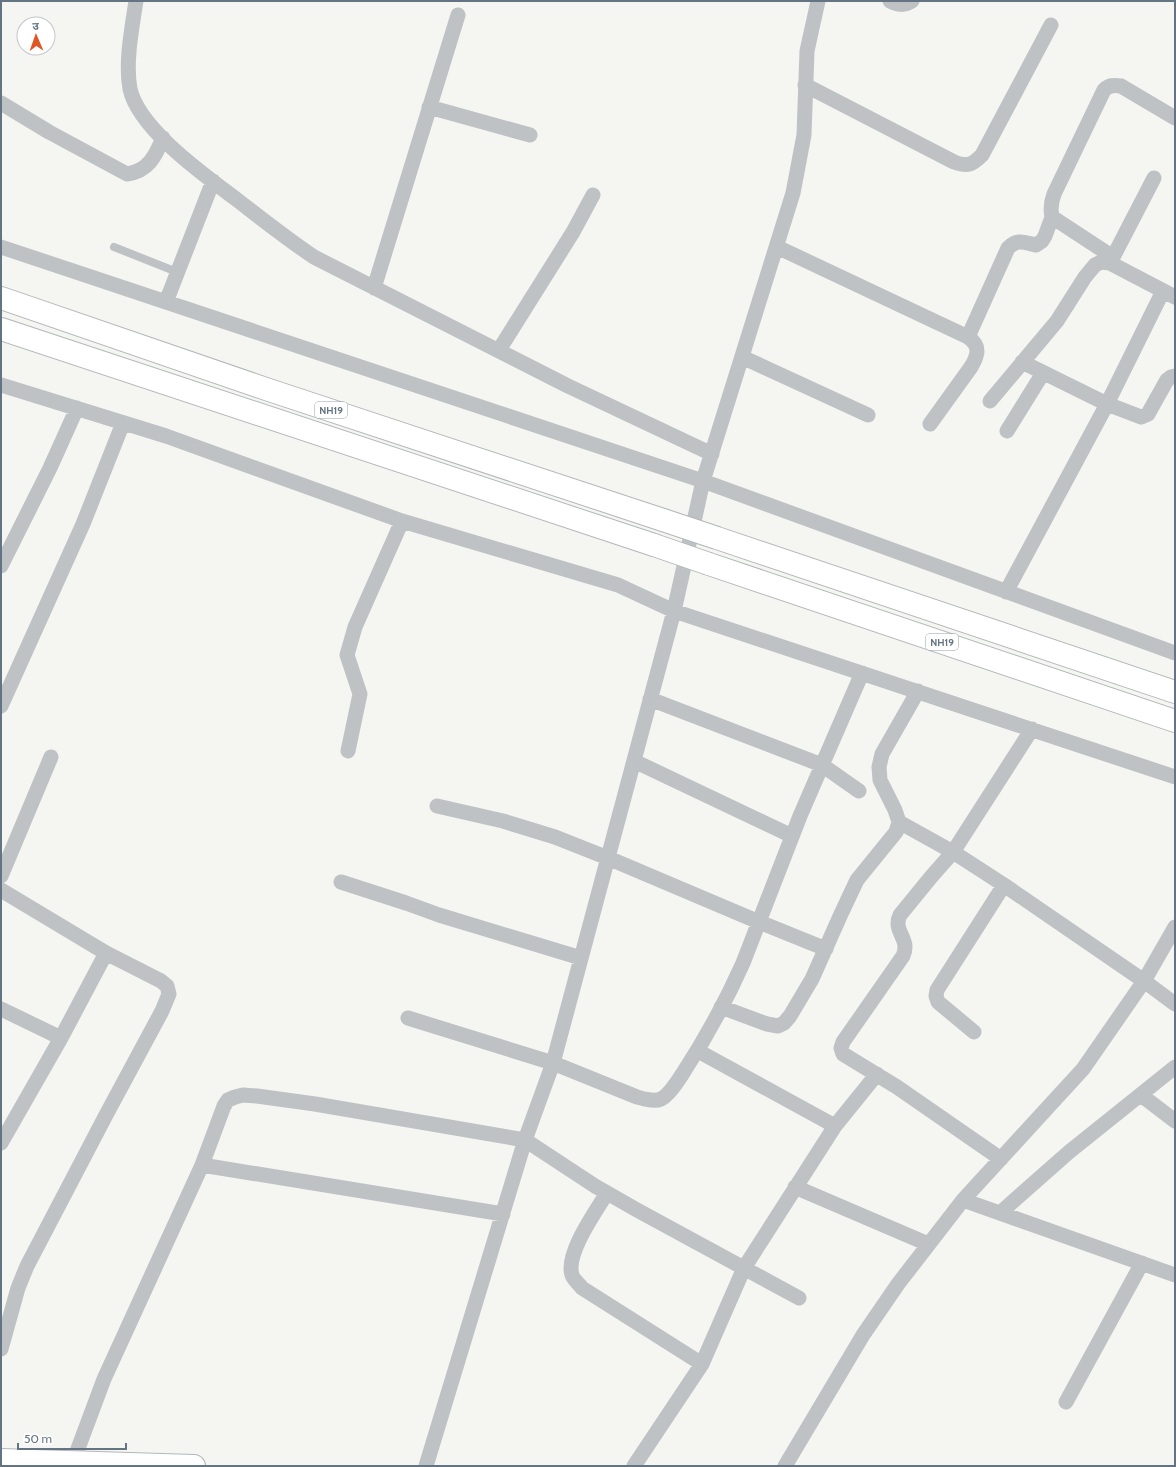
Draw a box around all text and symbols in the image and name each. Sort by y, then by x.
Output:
north arrow [16,16,56,56]
text: उ [32,19,40,33]
road number: NH19 [315,402,347,418]
road number: NH19 [926,634,958,650]
scale bar [18,1425,126,1451]
text: 50 m [24,1431,52,1446]

